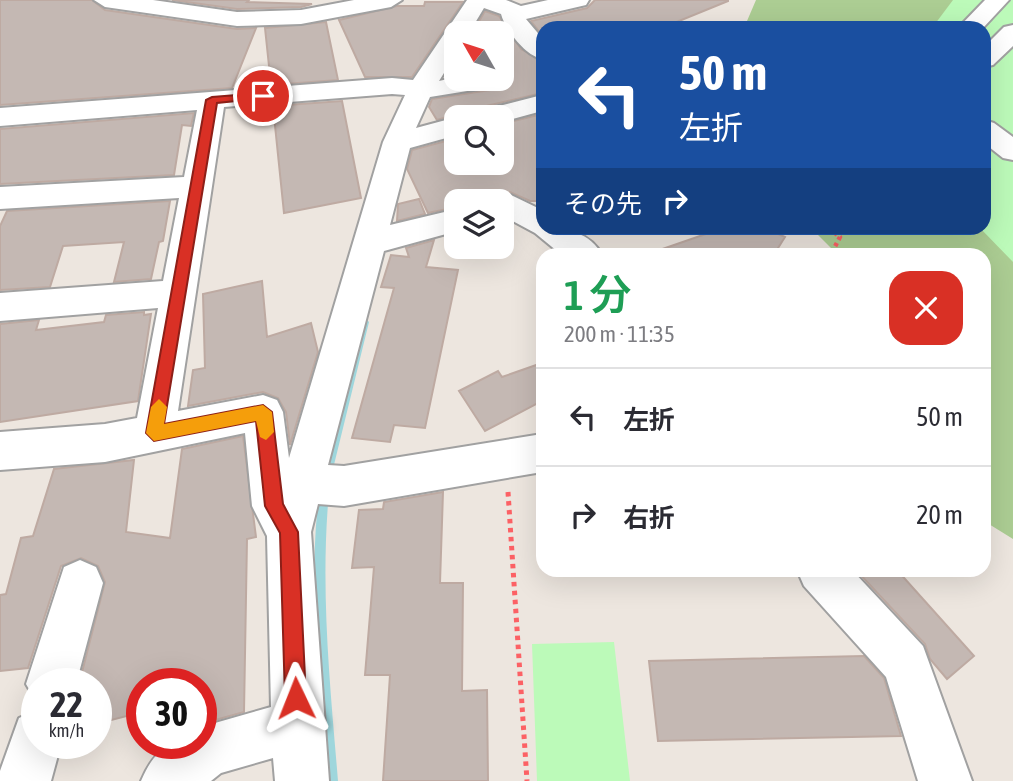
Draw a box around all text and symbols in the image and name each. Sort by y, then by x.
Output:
north arrow [444,21,514,91]
map controls [444,21,514,259]
text: 50 m [679,44,767,100]
icon: left [564,49,655,140]
pin [233,66,293,126]
icon: arrive [244,77,282,115]
button: search [444,105,514,175]
text: 左折 [679,109,743,146]
icon: right [656,182,694,220]
button: layers [444,189,514,259]
text: その先 [564,189,642,219]
text: 1 分 [564,271,632,319]
button: close [889,271,963,345]
text: 200 m · 11:35 [564,321,675,347]
icon: left [564,398,602,436]
text: 50 m [916,402,963,432]
text: 左折 [623,405,675,435]
icon: right [564,496,602,534]
text: 20 m [916,500,963,530]
text: 右折 [623,503,675,533]
position arrow [259,661,333,735]
speed limit sign: 30 [126,668,217,759]
text: 22 [50,684,83,724]
text: km/h [49,720,84,741]

